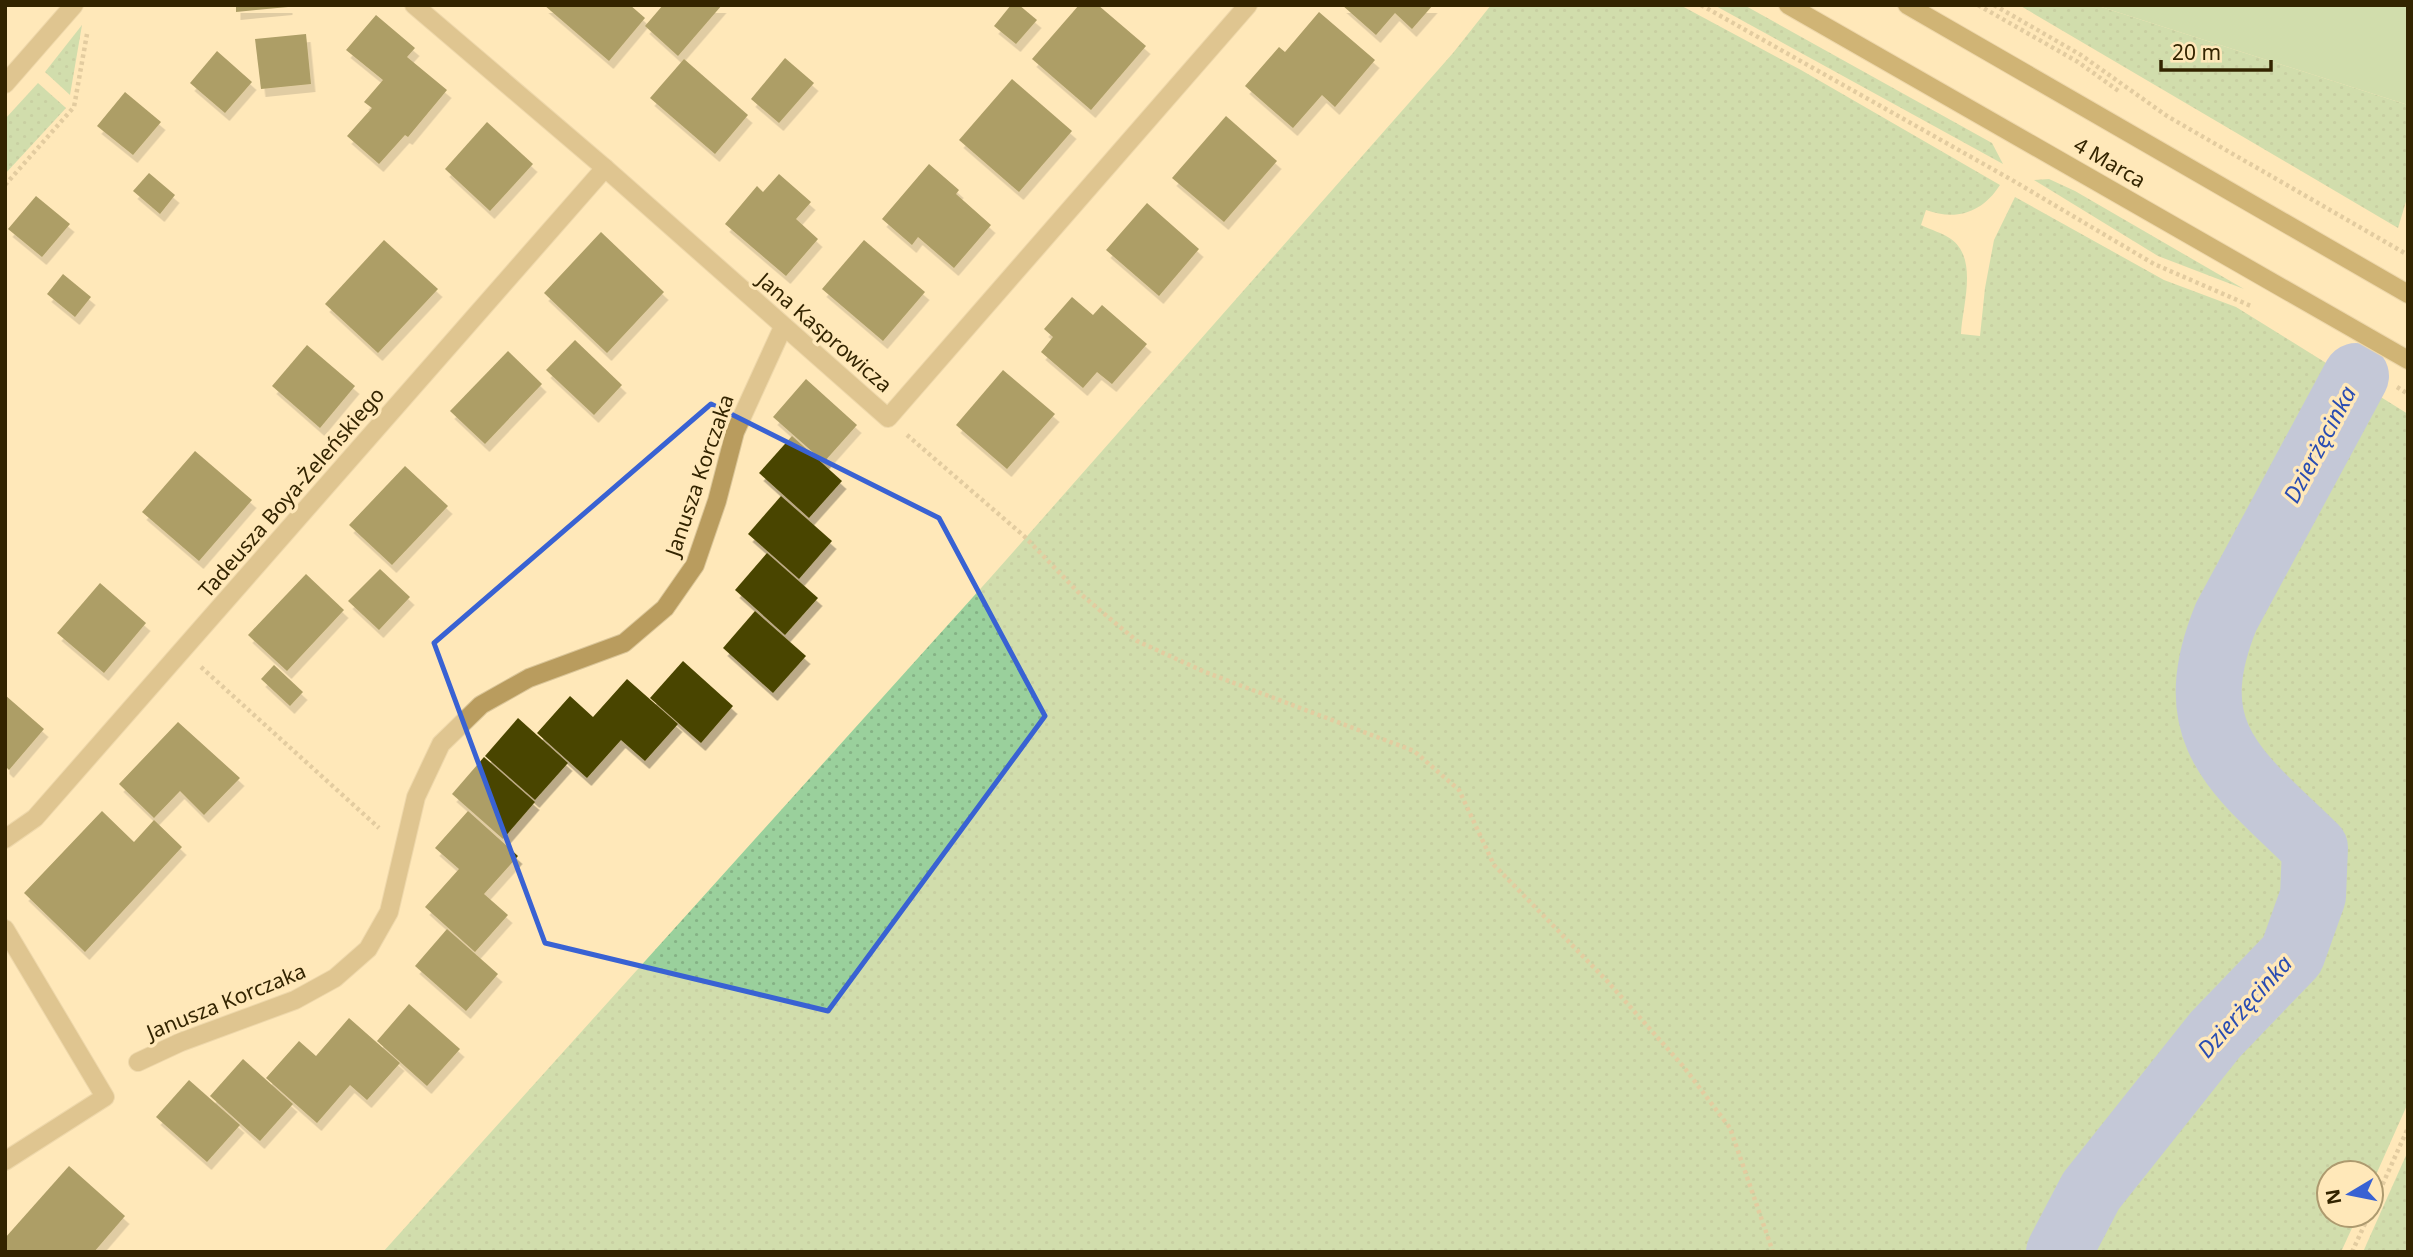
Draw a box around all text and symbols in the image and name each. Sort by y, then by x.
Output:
scale bar [2161,28,2271,72]
text: 20 m [2172,38,2221,66]
street label: 4 Marca [2069,130,2151,194]
street label: Jana Kasprowicza [750,264,898,398]
water label: Dzierżęcinka [2275,380,2363,508]
street label: Tadeusza Boya-Żeleńskiego [192,381,390,603]
street label: Janusza Korczaka [658,390,740,562]
water label: Dzierżęcinka [2189,948,2299,1064]
street label: Janusza Korczaka [140,956,310,1046]
north arrow [2315,1159,2385,1229]
text: N [2319,1187,2347,1207]

